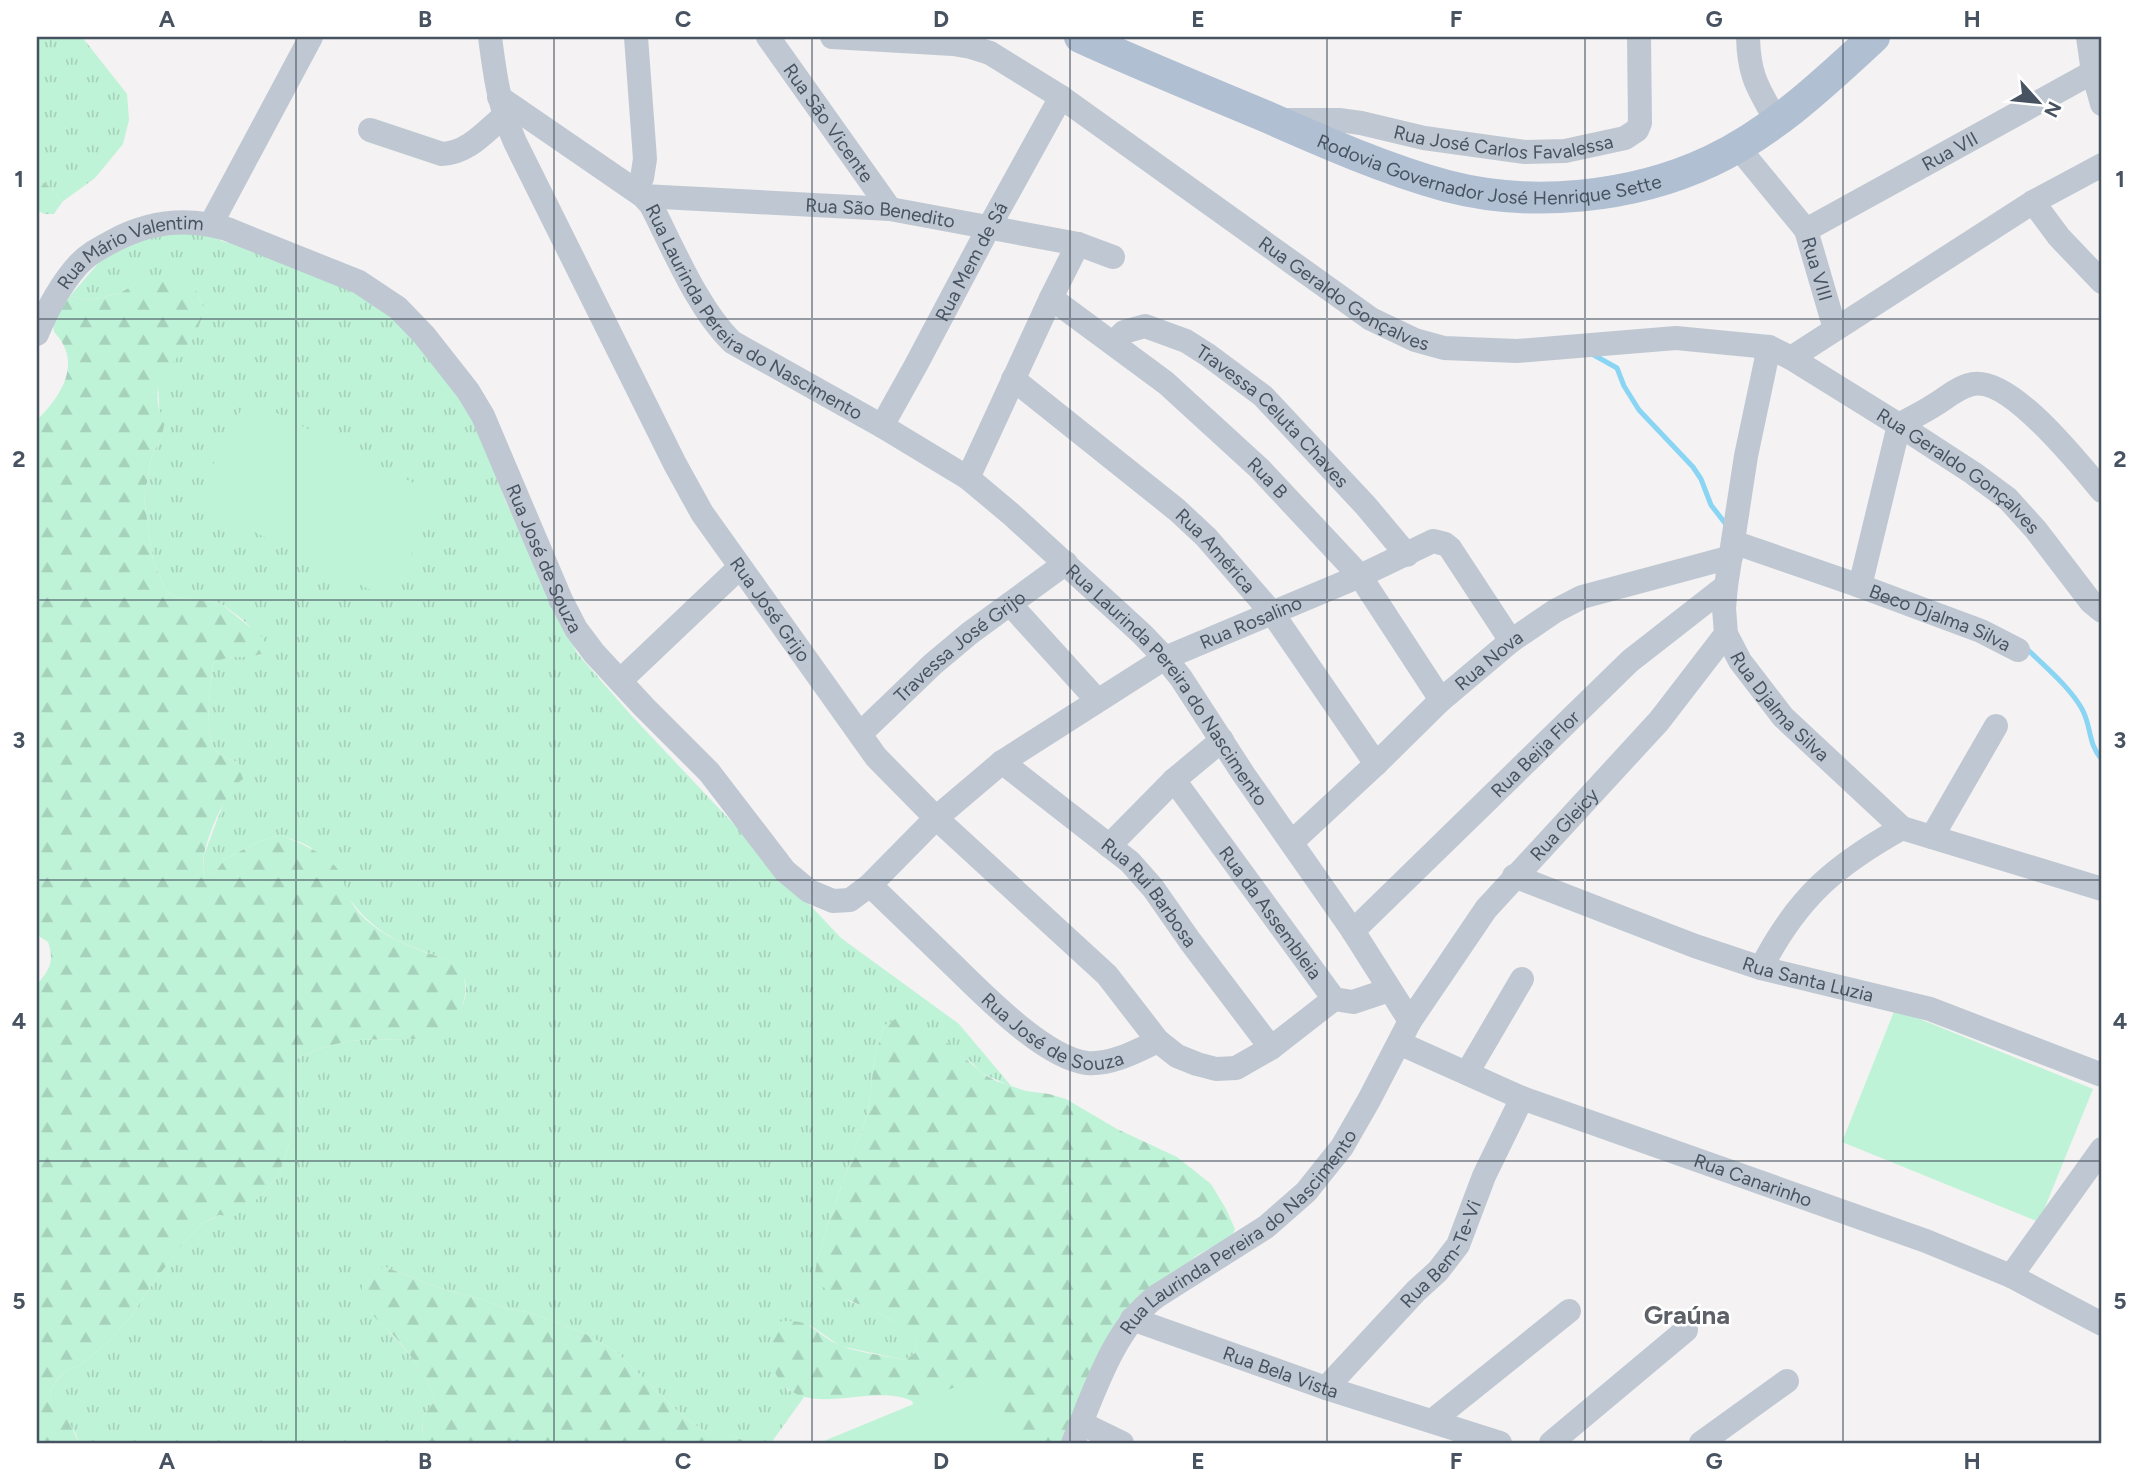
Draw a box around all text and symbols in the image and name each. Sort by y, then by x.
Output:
text: A [159,5,176,33]
text: B [418,5,432,33]
text: C [675,5,692,33]
text: D [933,5,949,33]
text: E [1191,5,1205,33]
text: F [1450,5,1463,33]
text: G [1705,5,1723,33]
text: H [1963,5,1981,33]
street label: Rua São Vicente [778,59,878,187]
north arrow [2002,66,2072,136]
text: N [2039,98,2066,121]
street label: Rua José Carlos Favalessa [1391,120,1615,164]
street label: Rua VII [1918,127,1982,176]
street label: Rodovia Governador José Henrique Sette [1314,129,1664,210]
text: 1 [14,165,24,193]
text: 1 [2115,165,2125,193]
street label: Rua São Benedito [805,194,957,233]
street label: Rua Mem de Sá [930,198,1013,325]
street label: Rua Laurinda Pereira do Nascimento [640,200,867,425]
street label: Rua Mário Valentim [52,211,205,294]
street label: Rua Geraldo Gonçalves [1254,231,1432,355]
street label: Rua VIII [1797,234,1837,304]
street label: Travessa Celuta Chaves [1192,339,1354,492]
street label: Rua Geraldo Gonçalves [1872,403,2045,539]
text: 2 [12,445,26,473]
text: 2 [2113,445,2127,473]
street label: Rua B [1243,452,1293,503]
street label: Rua José de Souza [501,481,587,637]
street label: Rua América [1171,504,1260,598]
street label: Rua José Grijo [725,553,815,666]
street label: Rua Laurinda Pereira do Nascimento [1061,559,1273,810]
street label: Beco Djalma Silva [1866,579,2015,656]
street label: Travessa José Grijo [889,585,1030,707]
street label: Rua Rosalino [1196,591,1305,654]
street label: Rua Nova [1450,625,1527,695]
street label: Rua Djalma Silva [1725,648,1834,766]
street label: Rua Beija Flor [1486,705,1585,802]
text: 3 [13,726,25,754]
text: 3 [2114,726,2126,754]
street label: Rua Gleicy [1525,784,1603,866]
street label: Rua Rui Barbosa [1097,833,1202,952]
street label: Rua da Assembleia [1214,842,1327,984]
street label: Rua Santa Luzia [1739,952,1876,1007]
street label: Rua José de Souza [977,988,1127,1075]
text: 4 [12,1007,26,1035]
text: 4 [2113,1007,2127,1035]
street label: Rua Laurinda Pereira do Nascimento [1115,1125,1362,1339]
street label: Rua Canarinho [1691,1149,1815,1212]
street label: Rua Bem-Te-Vi [1395,1197,1486,1313]
text: 5 [12,1287,26,1315]
text: 5 [2113,1287,2127,1315]
district label: Graúna [1644,1299,1730,1331]
street label: Rua Bela Vista [1220,1341,1341,1403]
text: A [159,1447,176,1475]
text: B [418,1447,432,1475]
text: C [675,1447,692,1475]
text: D [933,1447,949,1475]
text: E [1191,1447,1205,1475]
text: F [1450,1447,1463,1475]
text: G [1705,1447,1723,1475]
text: H [1963,1447,1981,1475]

